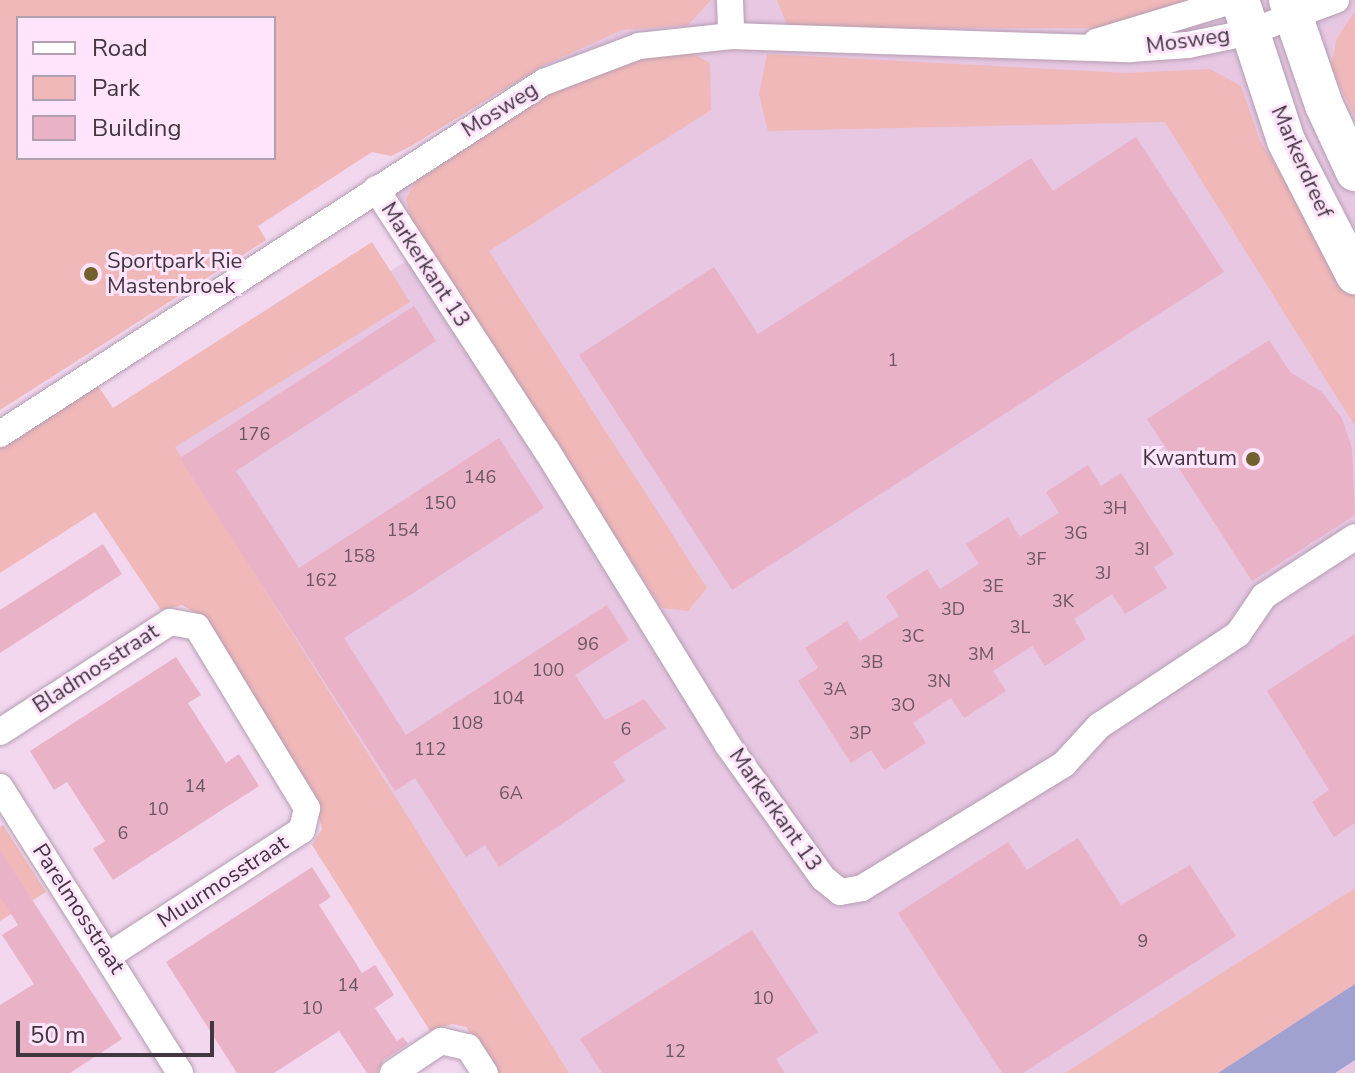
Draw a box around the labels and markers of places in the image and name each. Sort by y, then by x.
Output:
place label: Sportpark Rie Mastenbroek [107,248,242,300]
marker: Sportpark Rie Mastenbroek [82,265,100,283]
place label: Kwantum [1143,446,1237,472]
marker: Kwantum [1244,450,1262,468]

